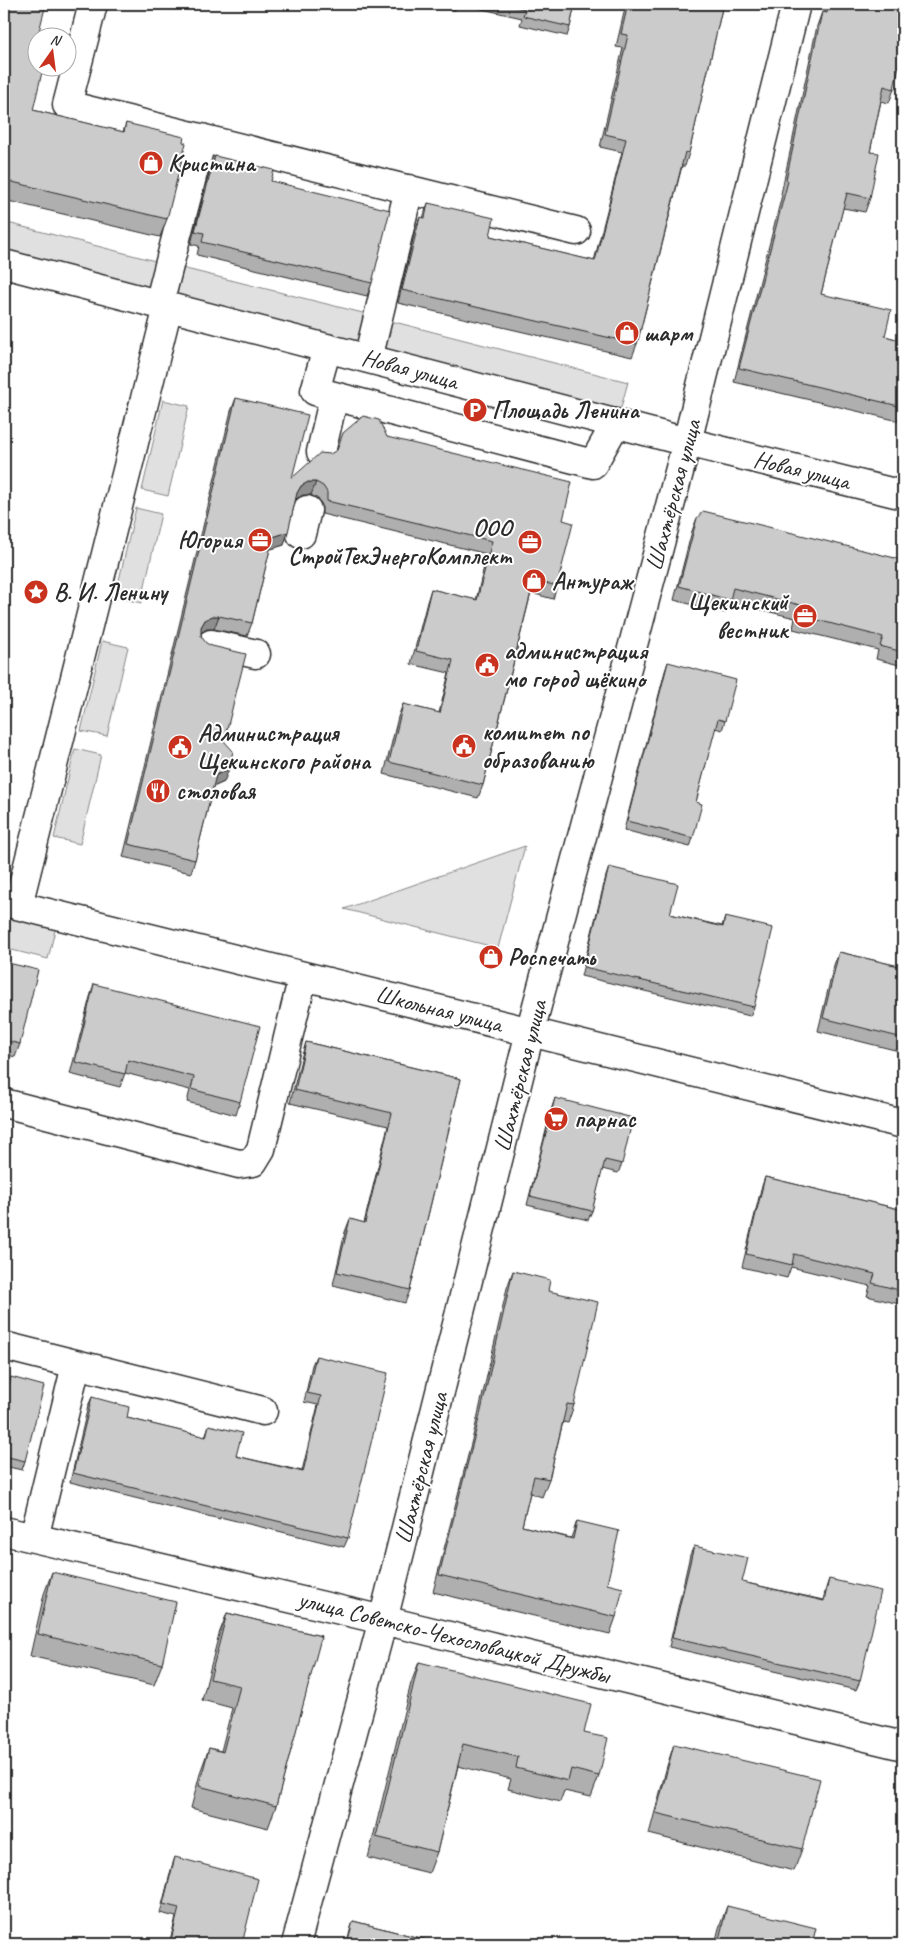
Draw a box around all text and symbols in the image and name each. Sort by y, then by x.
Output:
north arrow [28,28,78,78]
text: N [49,31,64,50]
place label: Кристина [168,148,257,178]
shop icon: Кристина [138,150,164,176]
place label: шарм [644,318,694,348]
shop icon: шарм [614,320,640,346]
street label: Новая улица [359,342,463,397]
place label: Площадь Ленина [492,395,640,425]
parking icon: Площадь Ленина [462,397,488,423]
street label: Шахтёрская улица [638,415,708,574]
street label: Новая улица [751,444,855,497]
place label: ООО СтройТехЭнергоКомплект [288,513,515,571]
place label: Югория [178,525,244,555]
office icon: Югория [247,527,273,553]
office icon: ООО СтройТехЭнергоКомплект [517,529,543,555]
place label: Антураж [552,566,635,596]
shop icon: Антураж [521,568,547,594]
place label: В. И. Ленину [54,577,170,607]
place icon: В. И. Ленину [23,579,49,605]
place label: Щекинский вестник [689,587,790,645]
office icon: Щекинский вестник [792,603,818,629]
place label: администрация мо город щёкино [504,636,649,694]
public building icon: администрация мо город щёкино [474,652,500,678]
place label: комитет по образованию [482,717,595,775]
place label: Администрация Щекинского района [198,718,372,776]
public building icon: комитет по образованию [451,733,477,759]
public building icon: Администрация Щекинского района [167,734,193,760]
place label: столовая [176,776,256,806]
restaurant icon: столовая [145,778,171,804]
place label: Роспечать [508,942,597,972]
shop icon: Роспечать [478,944,504,970]
street label: Школьная улица [373,979,508,1040]
street label: Шахтёрская улица [487,996,554,1155]
place label: парнас [574,1104,637,1134]
supermarket icon: парнас [543,1106,569,1132]
street label: Шахтёрская улица [388,1388,455,1547]
street label: улица Советско-Чехословацкой Дружбы [293,1583,615,1691]

